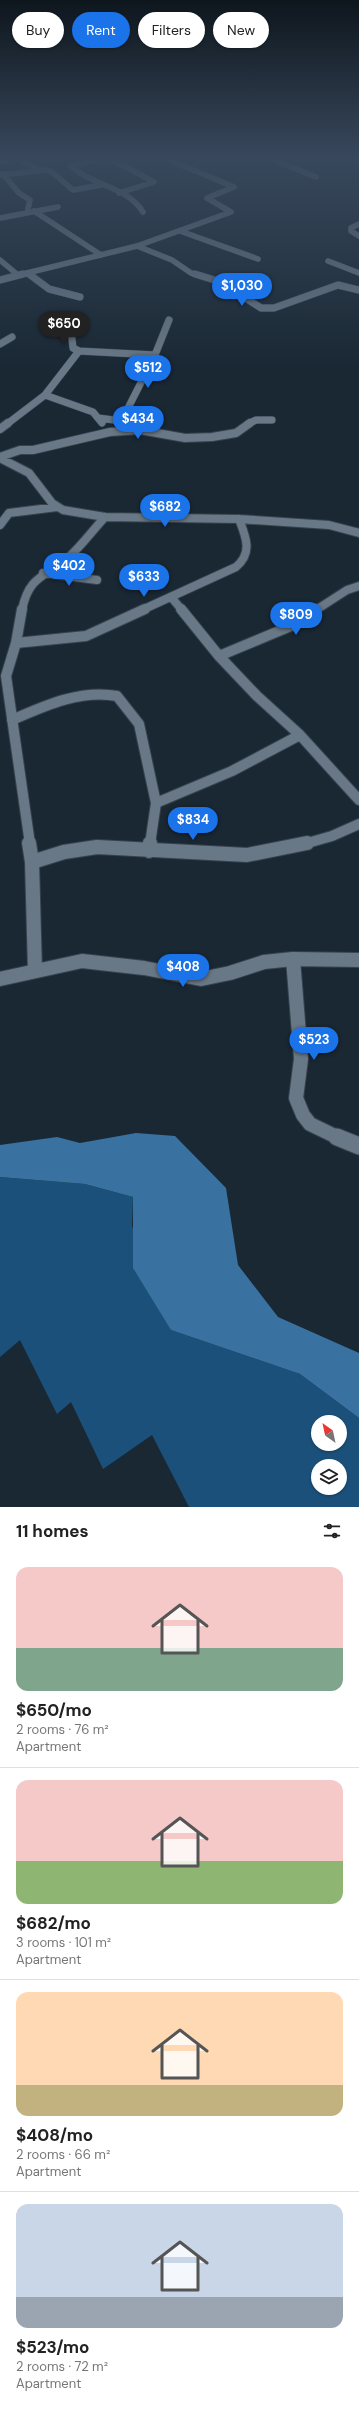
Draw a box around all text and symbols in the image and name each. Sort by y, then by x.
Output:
chip: Buy [12,12,64,48]
chip: Rent [72,12,130,48]
chip: Filters [138,12,205,48]
chip: New [213,12,269,48]
pin: $1,030 [209,273,275,307]
text: $1,030 [221,277,263,294]
pin: $650 [40,311,88,345]
text: $650 [47,315,81,332]
pin: $512 [124,355,172,389]
text: $512 [134,359,162,376]
pin: $434 [114,406,162,440]
text: $434 [122,410,154,427]
pin: $682 [141,494,189,528]
text: $682 [149,498,181,515]
pin: $402 [45,553,93,587]
text: $402 [53,557,85,574]
pin: $633 [120,564,168,598]
text: $633 [128,568,160,585]
pin: $809 [272,602,320,636]
text: $809 [279,606,313,623]
pin: $834 [169,807,217,841]
text: $834 [177,811,209,828]
pin: $408 [159,954,207,988]
text: $408 [166,958,200,975]
pin: $523 [290,1027,338,1061]
text: $523 [298,1031,330,1048]
north arrow [311,1415,347,1451]
map controls [311,1415,347,1495]
button: layers [311,1459,347,1495]
text: 11 homes [16,1520,89,1542]
icon: filters [321,1520,343,1542]
icon: home [144,1593,216,1665]
text: $650/mo [16,1699,92,1721]
text: 2 rooms · 76 m² [16,1721,109,1738]
text: Apartment [16,1738,81,1755]
icon: home [144,1806,216,1878]
text: $682/mo [16,1912,91,1934]
text: 3 rooms · 101 m² [16,1934,111,1951]
text: Apartment [16,1951,81,1968]
icon: home [144,2018,216,2090]
text: $408/mo [16,2124,93,2146]
text: 2 rooms · 66 m² [16,2146,110,2163]
text: Apartment [16,2163,81,2180]
icon: home [144,2230,216,2302]
text: $523/mo [16,2336,89,2358]
text: 2 rooms · 72 m² [16,2358,108,2375]
text: Apartment [16,2375,81,2392]

